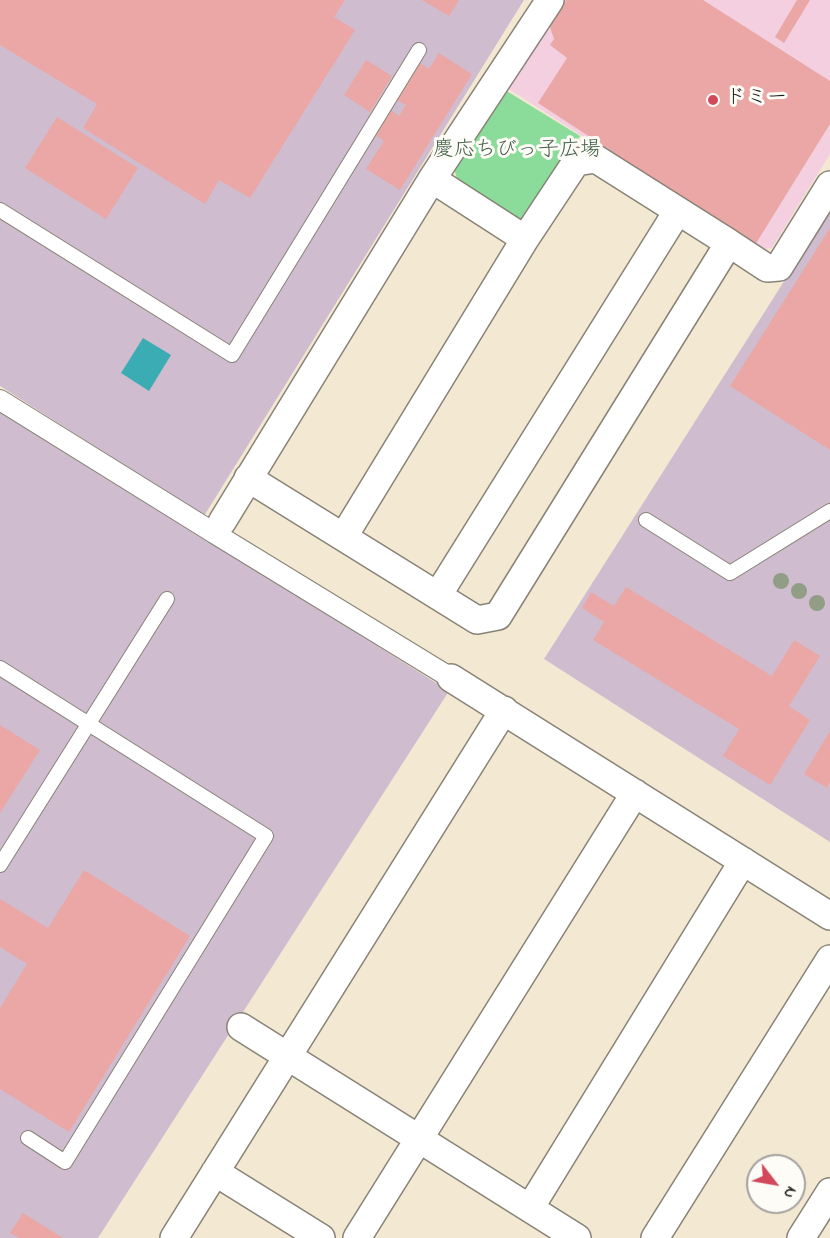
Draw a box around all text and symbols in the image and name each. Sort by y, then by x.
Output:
place label: ドミー [725,87,788,113]
marker: ドミー [706,93,720,107]
park label: 慶応ちびっ子広場 [433,139,601,165]
north arrow [746,1154,806,1214]
text: N [777,1181,803,1203]

